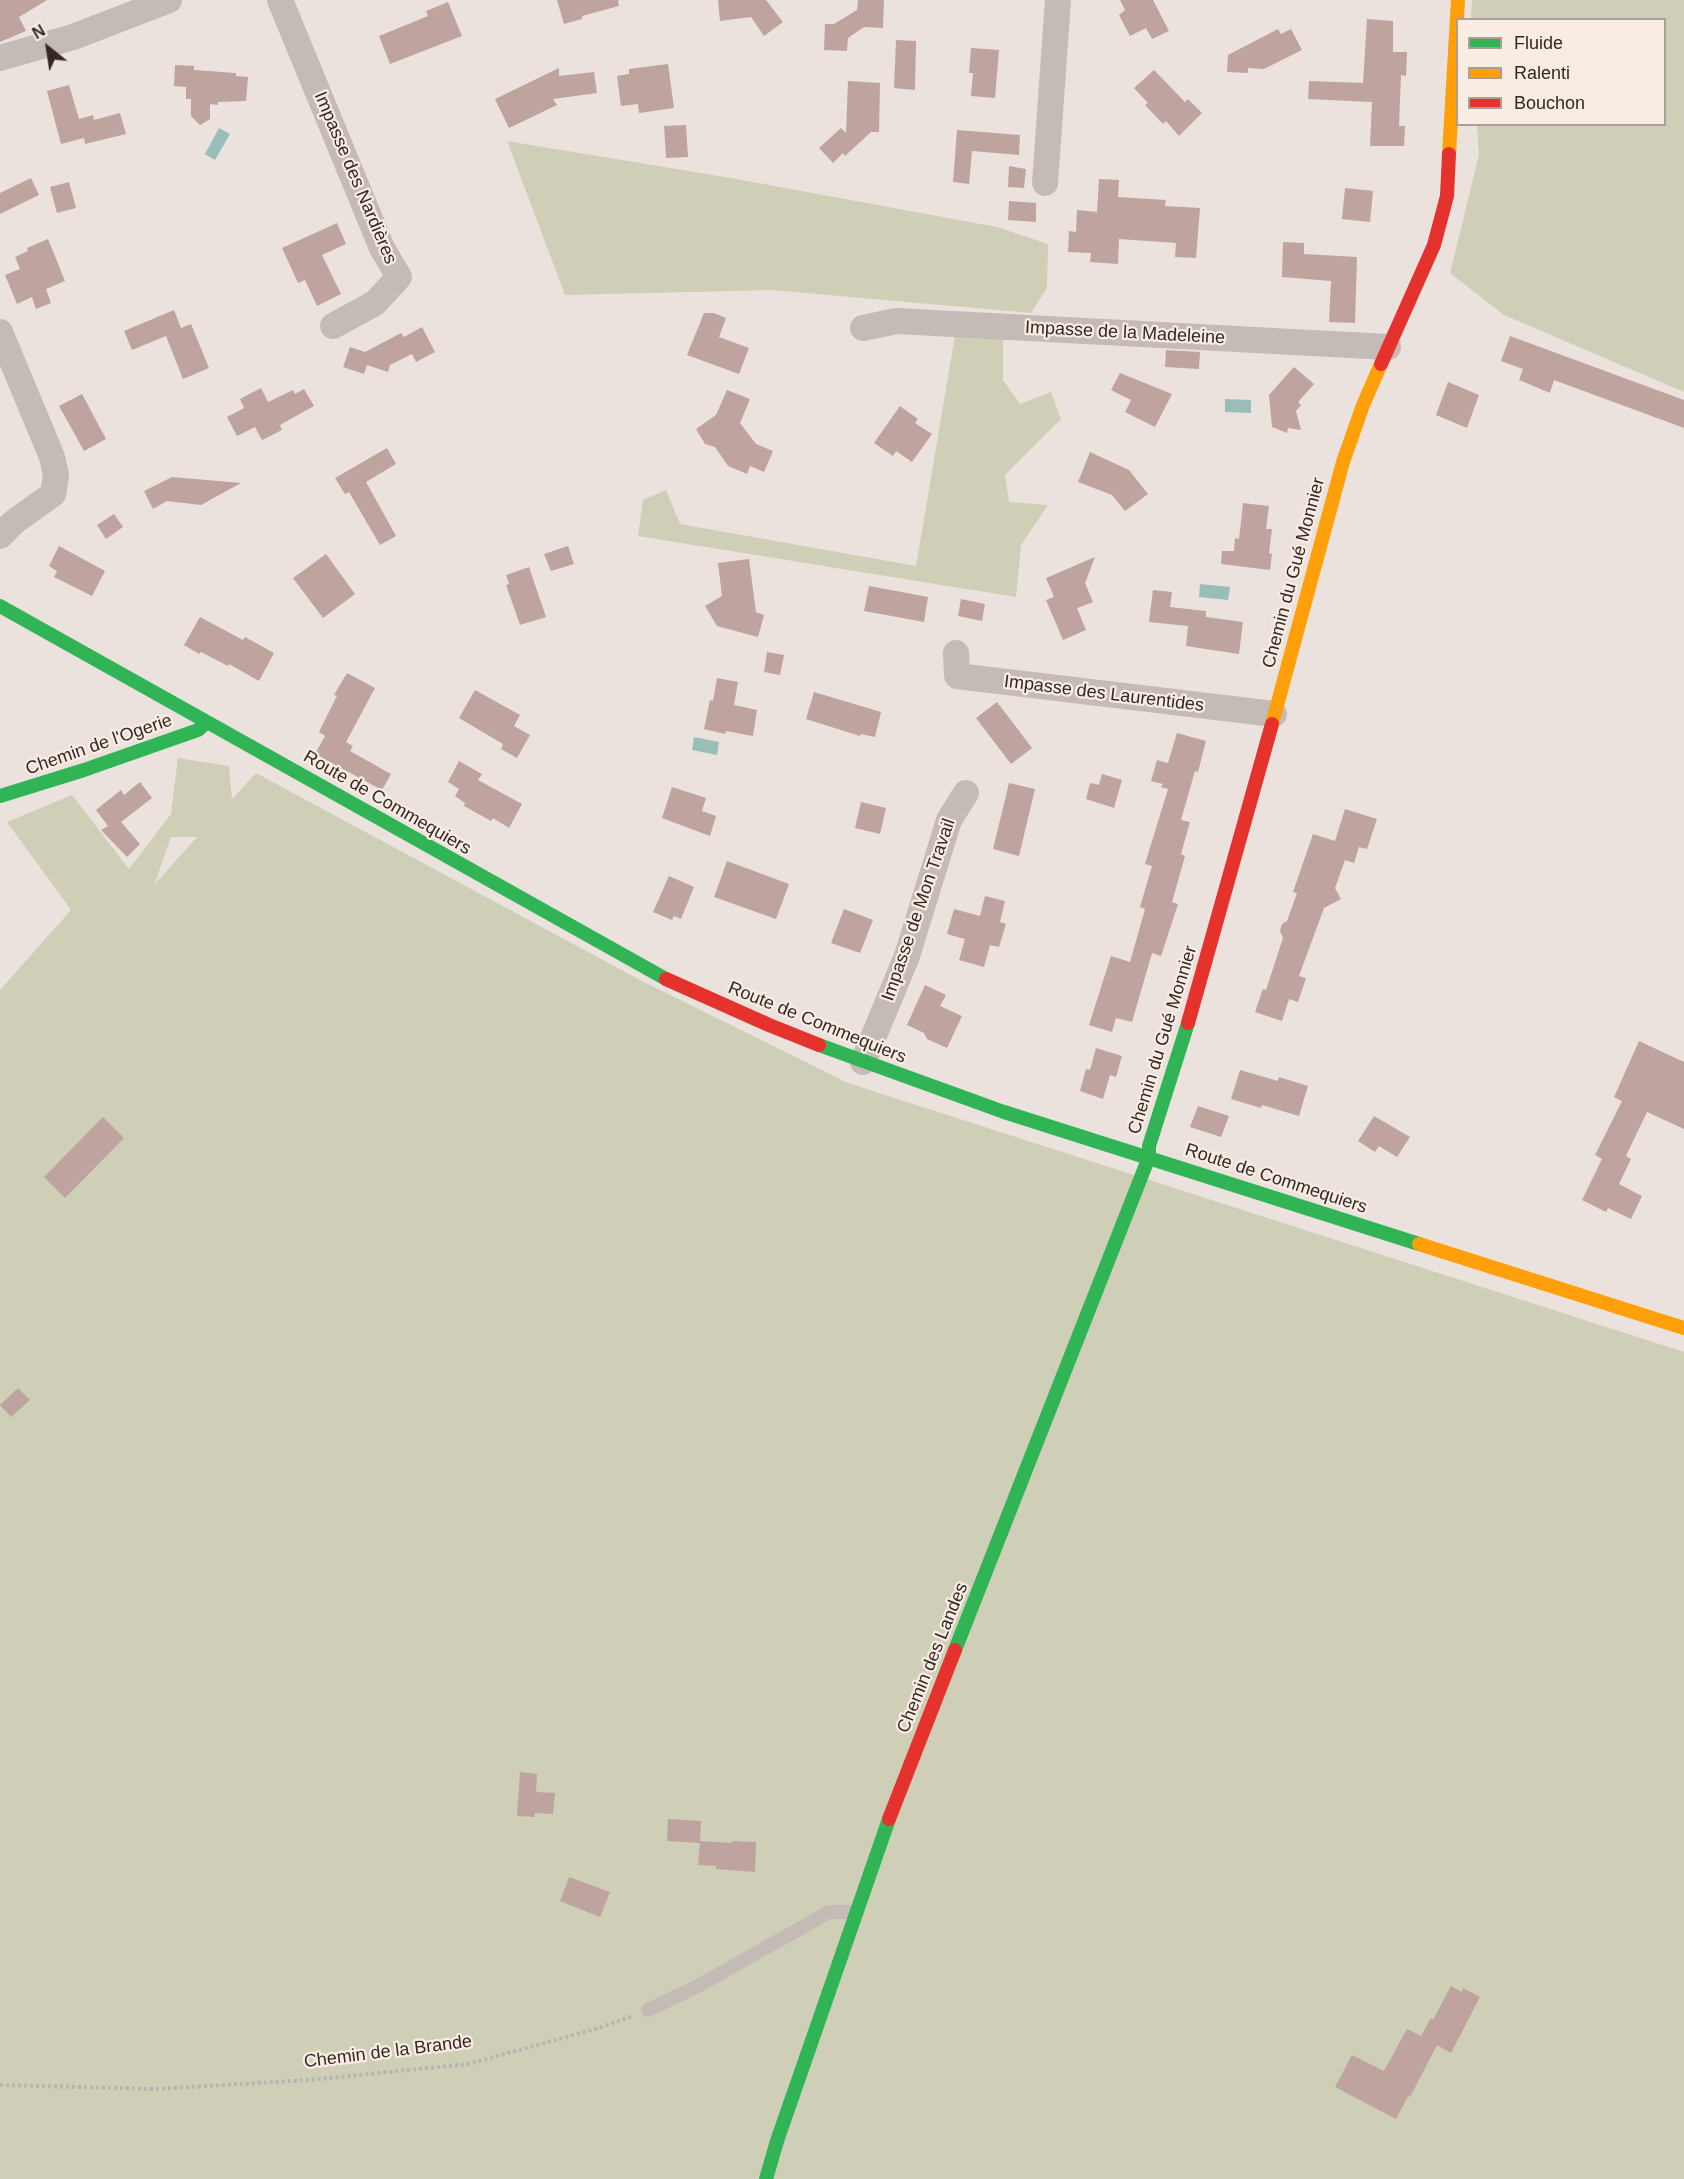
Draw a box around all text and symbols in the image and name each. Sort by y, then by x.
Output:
north arrow [18,18,78,78]
legend [1456,18,1666,126]
text: N [29,22,48,42]
text: Fluide [1514,33,1563,53]
text: Ralenti [1514,63,1570,83]
street label: Impasse des Nardières [309,89,401,267]
text: Bouchon [1514,93,1585,113]
street label: Impasse de la Madeleine [1025,317,1225,349]
street label: Chemin du Gué Monnier [1258,475,1330,671]
street label: Impasse des Laurentides [1003,671,1205,717]
street label: Chemin de l'Ogerie [23,710,175,780]
street label: Route de Commequiers [299,746,475,860]
street label: Impasse de Mon Travail [878,816,960,1004]
street label: Chemin du Gué Monnier [1124,943,1202,1137]
street label: Route de Commequiers [725,977,909,1069]
street label: Route de Commequiers [1182,1139,1370,1219]
street label: Chemin des Landes [893,1580,973,1736]
street label: Chemin de la Brande [303,2031,473,2073]

